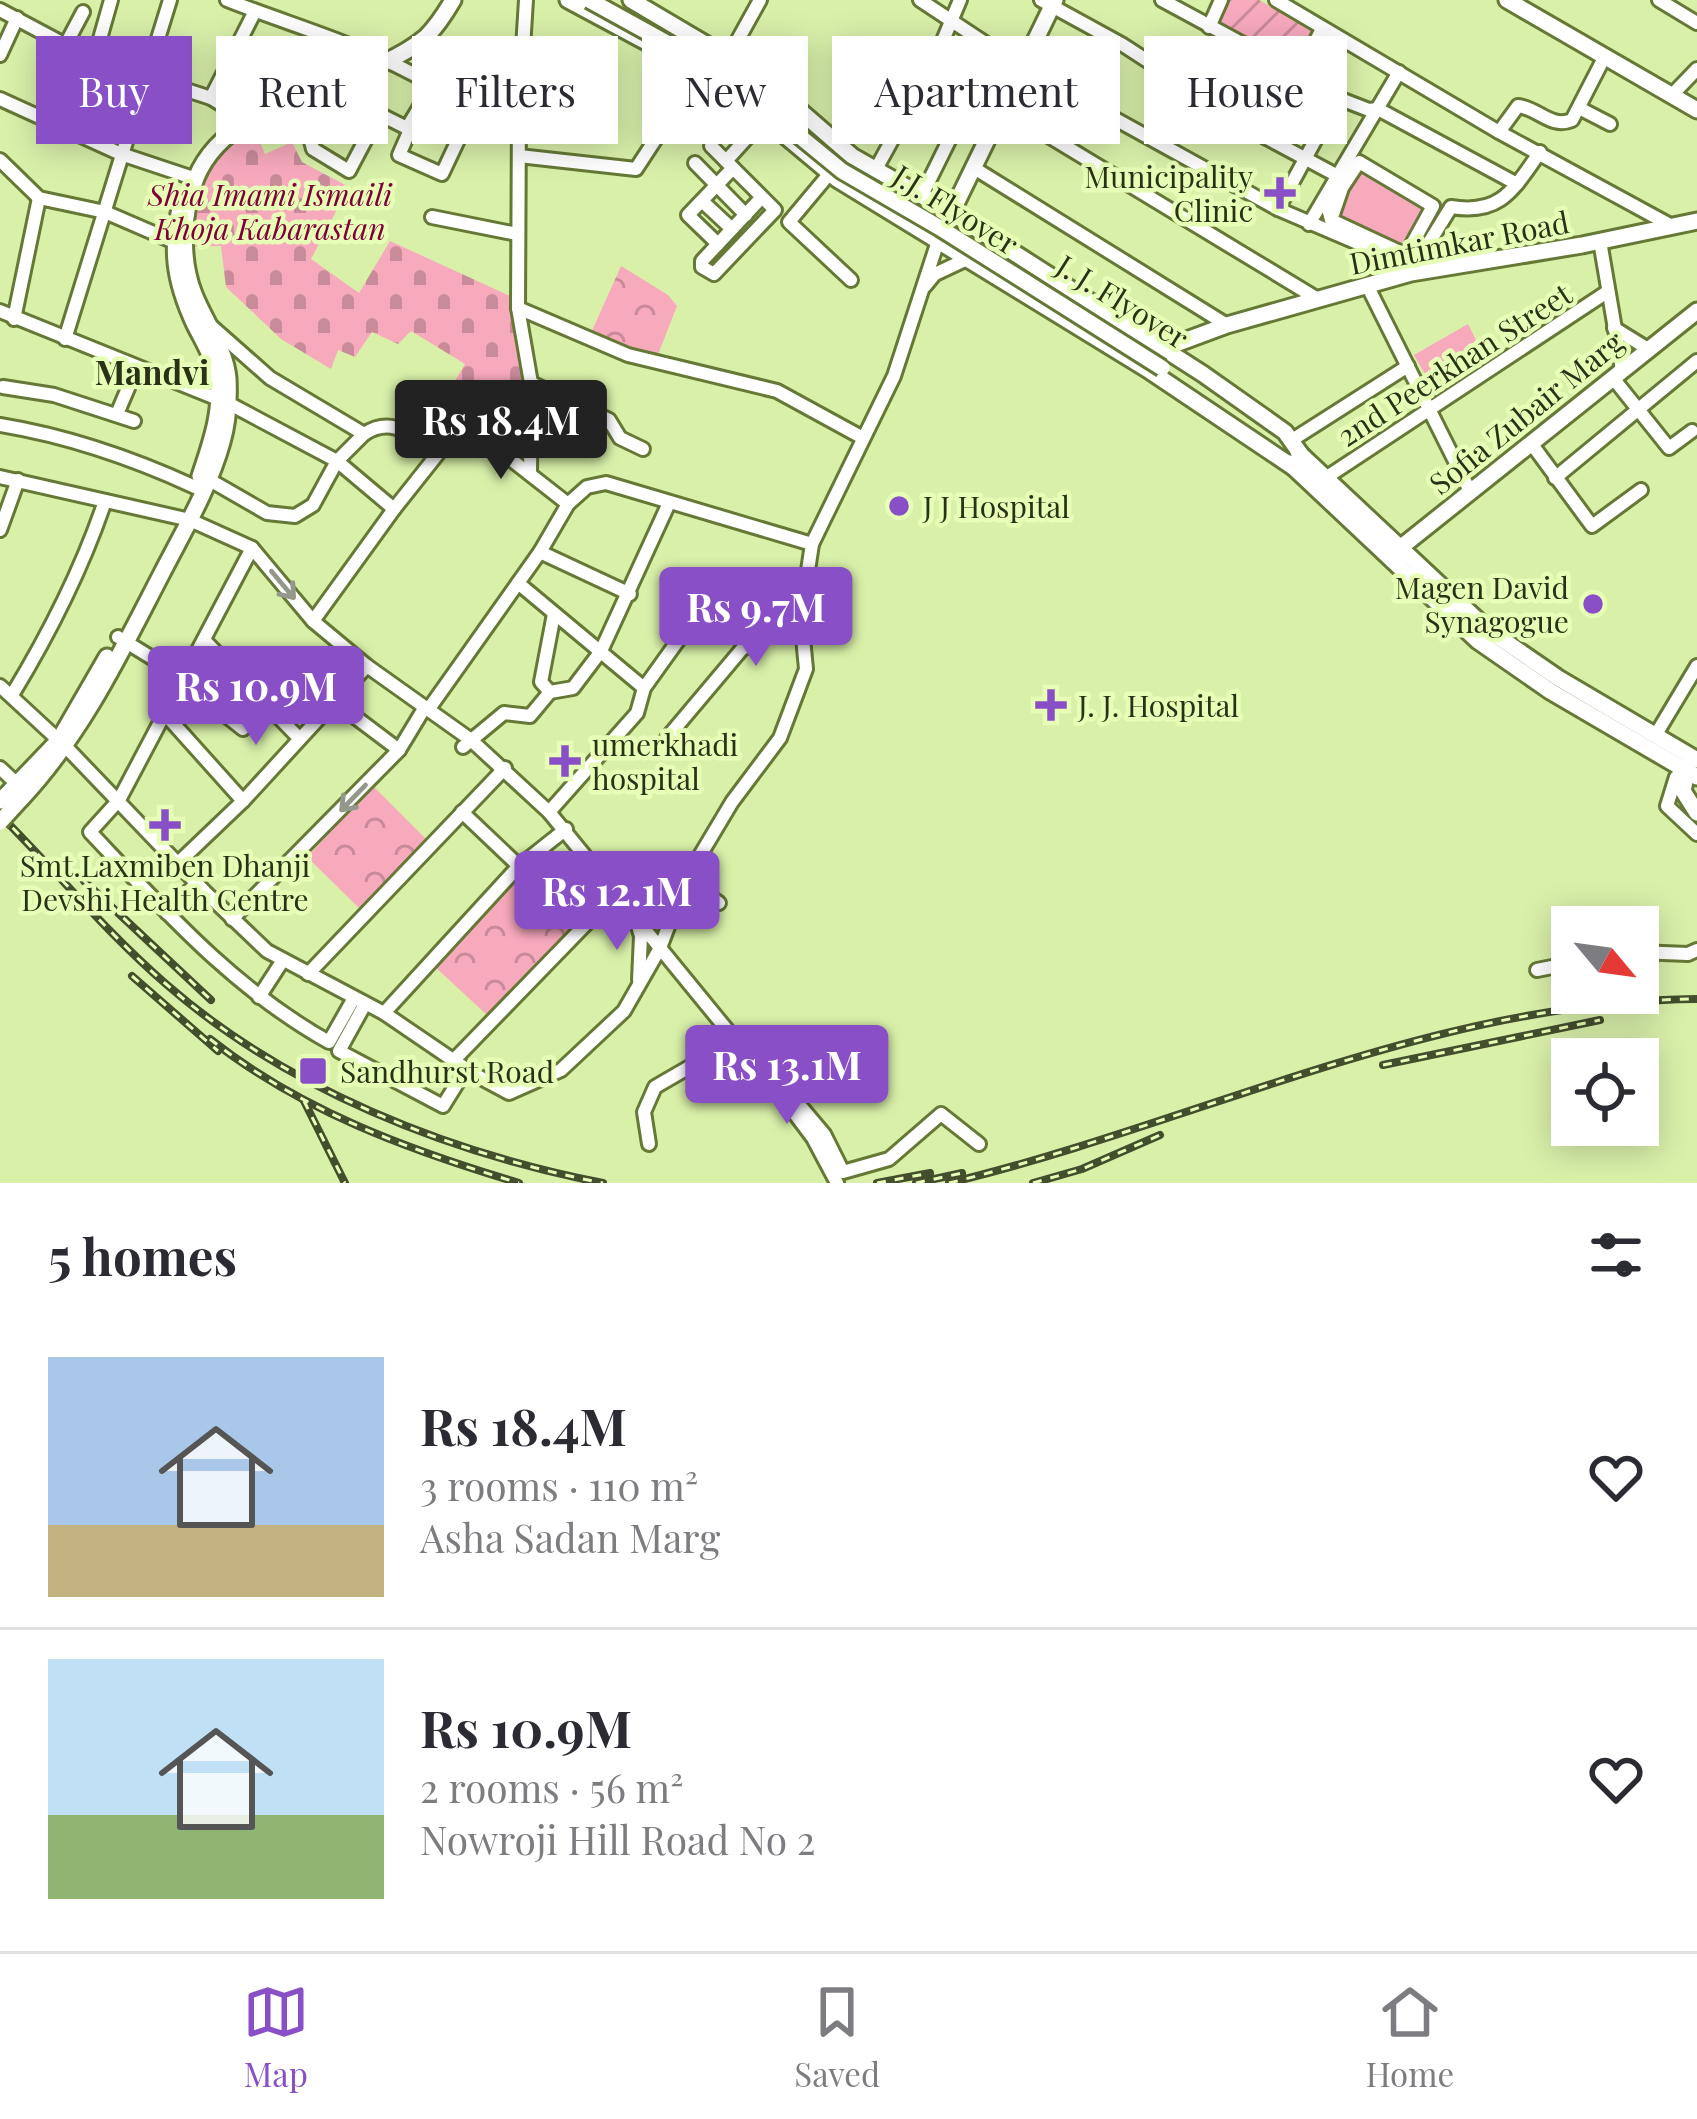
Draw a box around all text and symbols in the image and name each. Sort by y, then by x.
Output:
chip: Buy [36,36,192,144]
chip: Rent [216,36,388,144]
chip: Filters [412,36,618,144]
chip: New [642,36,808,144]
chip: Apartment [832,36,1120,144]
chip: House [1144,36,1347,144]
street label: J.J. Flyover [885,154,1026,263]
place label: Municipality Clinic [1084,156,1253,230]
park label: Shia Imami Ismaili Khoja Kabarastan [147,174,393,248]
marker: Municipality Clinic [1264,177,1296,209]
street label: Dimtimkar Road [1346,201,1572,283]
street label: J. J. Flyover [1049,244,1196,357]
street label: 2nd Peerkhan Street [1329,273,1579,455]
street label: Sofia Zubair Marg [1420,321,1632,503]
district label: Mandvi [95,349,209,393]
pin: Rs 18.4M [377,380,625,482]
text: Rs 18.4M [422,393,580,445]
place label: J J Hospital [922,486,1070,526]
marker: J J Hospital [886,493,912,519]
pin: Rs 9.7M [645,567,867,669]
place label: Magen David Synagogue [1395,567,1569,641]
one-way arrow [269,569,296,600]
text: Rs 9.7M [686,580,826,632]
marker: Magen David Synagogue [1580,591,1606,617]
pin: Rs 10.9M [132,646,380,748]
text: Rs 10.9M [175,659,337,711]
place label: J. J. Hospital [1077,685,1239,725]
marker: J. J. Hospital [1035,689,1067,721]
place label: umerkhadi hospital [592,724,739,798]
marker: umerkhadi hospital [549,745,581,777]
one-way arrow [340,783,368,812]
marker: Smt.Laxmiben Dhanji Devshi Health Centre [149,809,181,841]
place label: Smt.Laxmiben Dhanji Devshi Health Centre [20,845,311,919]
pin: Rs 12.1M [493,851,741,953]
text: Rs 12.1M [541,864,693,916]
north arrow [1551,906,1659,1014]
map controls [1551,906,1659,1146]
pin: Rs 13.1M [663,1025,911,1127]
text: Rs 13.1M [712,1038,862,1090]
button: locate [1551,1038,1659,1146]
place label: Sandhurst Road [340,1051,554,1091]
marker: Sandhurst Road [297,1055,329,1087]
text: 5 homes [48,1221,237,1289]
icon: filters [1583,1222,1649,1288]
text: Rs 18.4M [420,1391,627,1459]
icon: home [144,1405,288,1549]
icon: heart [1583,1444,1649,1510]
text: 3 rooms · 110 m² [420,1459,698,1511]
text: Asha Sadan Marg [420,1511,720,1563]
text: Rs 10.9M [420,1693,632,1761]
icon: home [144,1707,288,1851]
icon: heart [1583,1746,1649,1812]
text: 2 rooms · 56 m² [420,1761,683,1813]
text: Nowroji Hill Road No 2 [420,1813,815,1865]
tab: Map [243,1979,309,2095]
tab: Saved [794,1979,880,2095]
tab: Home [1366,1979,1454,2095]

